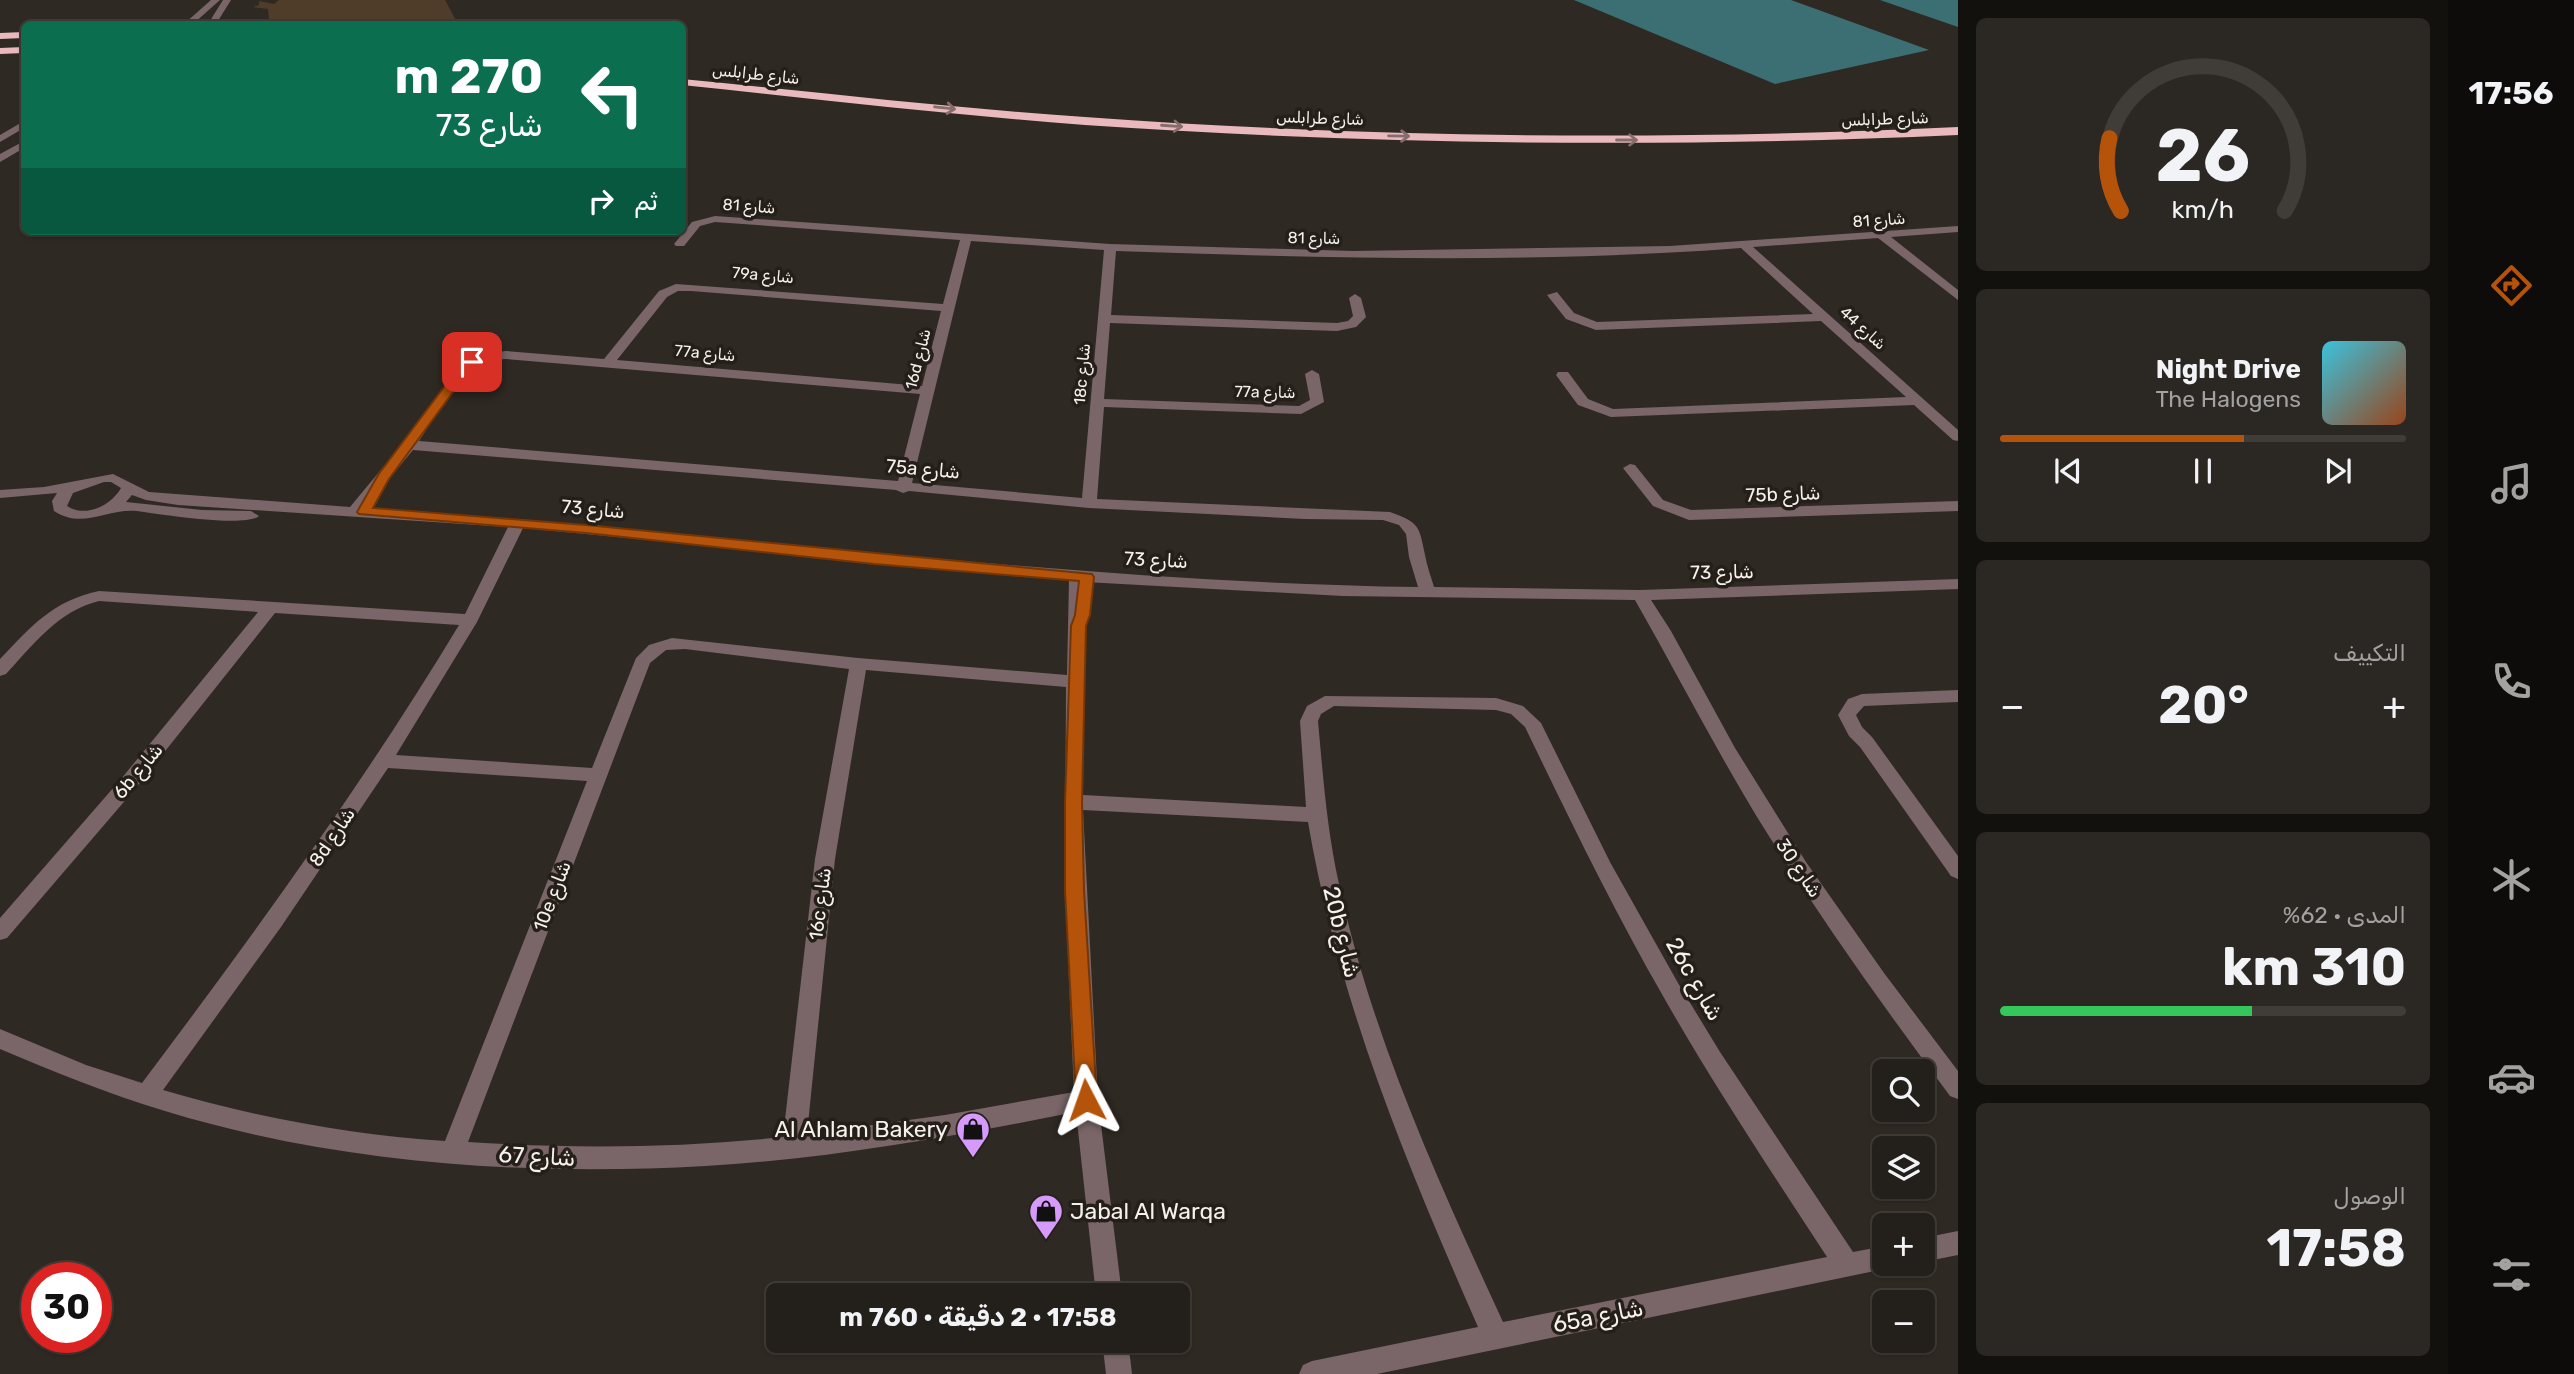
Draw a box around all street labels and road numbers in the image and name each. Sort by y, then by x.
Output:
street label: شارع طرابلس [711,60,801,90]
street label: شارع طرابلس [1276,107,1364,131]
street label: شارع طرابلس [1841,108,1929,132]
street label: شارع 81 [722,195,776,219]
street label: شارع 81 [1852,209,1906,233]
street label: شارع 81 [1287,228,1341,250]
street label: 79a شارع [731,263,795,289]
street label: شارع 44 [1835,302,1890,355]
street label: 16d شارع [901,327,937,392]
street label: 77a شارع [674,341,736,367]
street label: 18c شارع [1070,342,1096,406]
street label: 77a شارع [1234,382,1296,404]
street label: 75a شارع [885,454,961,486]
street label: 75b شارع [1745,481,1821,509]
street label: شارع 73 [560,495,626,525]
street label: شارع 73 [1123,547,1188,575]
street label: شارع 73 [1690,560,1754,586]
street label: 6b شارع [108,739,169,805]
street label: 8d شارع [304,803,362,872]
street label: شارع 30 [1769,834,1827,903]
street label: 10e شارع [528,858,578,935]
street label: 16c شارع [804,867,838,942]
street label: 20b شارع [1315,883,1367,981]
street label: 26c شارع [1658,932,1730,1027]
street label: شارع 67 [498,1140,576,1174]
street label: 65a شارع [1550,1294,1646,1340]

